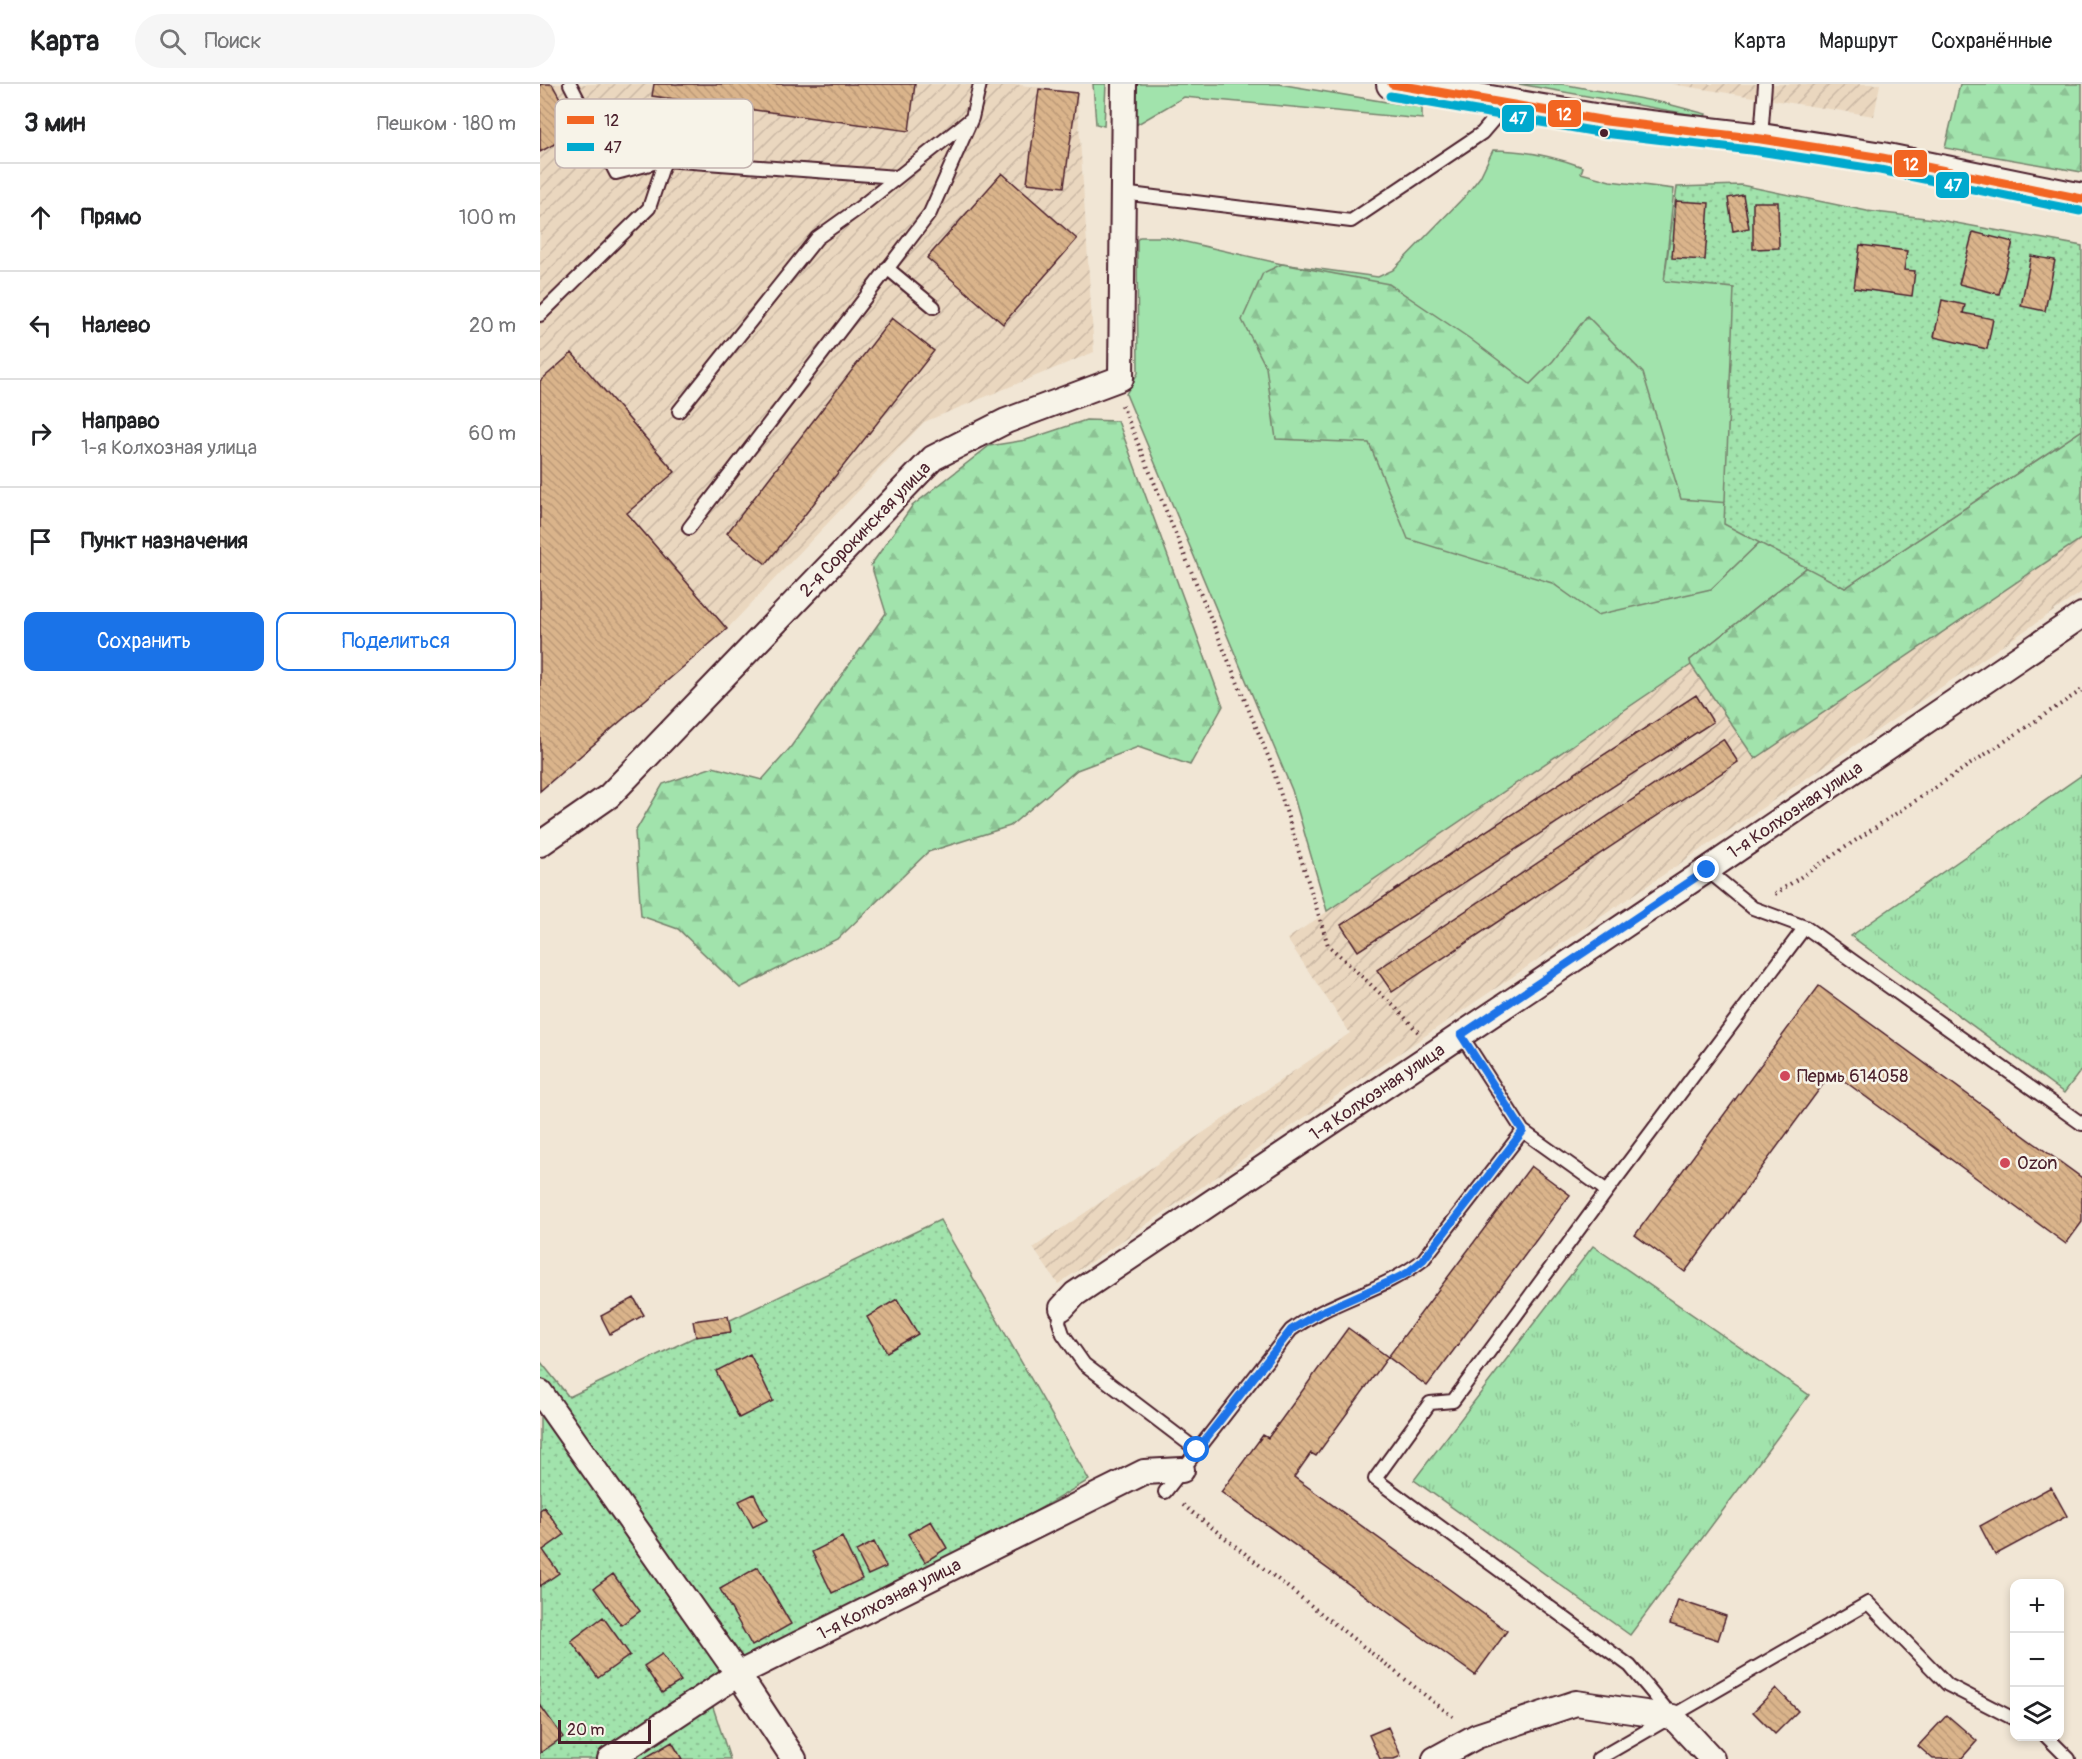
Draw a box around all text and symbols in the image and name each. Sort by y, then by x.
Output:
search box [135,14,555,68]
text: Карта [30,24,99,59]
icon: search [156,25,189,58]
text: Поиск [204,27,262,55]
text: Карта [1734,28,1786,55]
text: Маршрут [1819,28,1898,55]
text: Сохранённые [1931,28,2052,55]
legend [555,99,753,168]
line badge: 12 [1547,99,1582,128]
line badge: 47 [1501,104,1535,133]
text: 12 [1556,105,1572,125]
text: 3 мин [24,107,86,139]
text: 47 [1509,109,1527,129]
text: Пешком · 180 m [377,111,516,136]
text: 12 [604,111,619,131]
unlabelled marker [1598,127,1610,139]
text: 47 [604,138,622,158]
line badge: 12 [1893,149,1928,178]
text: 12 [1903,155,1919,175]
line badge: 47 [1935,171,1970,199]
text: 47 [1944,176,1962,196]
icon: ahead [24,201,57,234]
text: Прямо [81,203,141,231]
text: 100 m [459,205,516,230]
icon: left [24,309,57,342]
text: Налево [81,311,150,339]
text: 20 m [469,313,516,338]
text: Направо [81,407,160,435]
icon: right [24,417,57,450]
text: 60 m [469,421,516,446]
text: 1-я Колхозная улица [81,435,257,460]
street label: 2-я Сорокинская улица [795,457,936,602]
icon: arrive [24,525,57,558]
text: Пункт назначения [81,527,248,555]
button: Сохранить [24,612,264,671]
button: Поделиться [276,612,516,671]
street label: 1-я Колхозная улица [1723,757,1867,864]
route end [1693,856,1719,882]
street label: 1-я Колхозная улица [1305,1039,1449,1146]
place label: Пермь 614058 [1797,1065,1908,1088]
marker: Пермь 614058 [1778,1069,1792,1083]
place label: Ozon [2017,1152,2057,1175]
marker: Ozon [1998,1156,2012,1170]
route start [1183,1436,1209,1462]
street label: 1-я Колхозная улица [813,1553,965,1646]
map controls [2010,1579,2064,1741]
button: + [2010,1579,2064,1633]
button: − [2010,1633,2064,1687]
button: layers [2010,1687,2064,1741]
scale bar [558,1717,651,1744]
text: 20 m [567,1720,605,1740]

